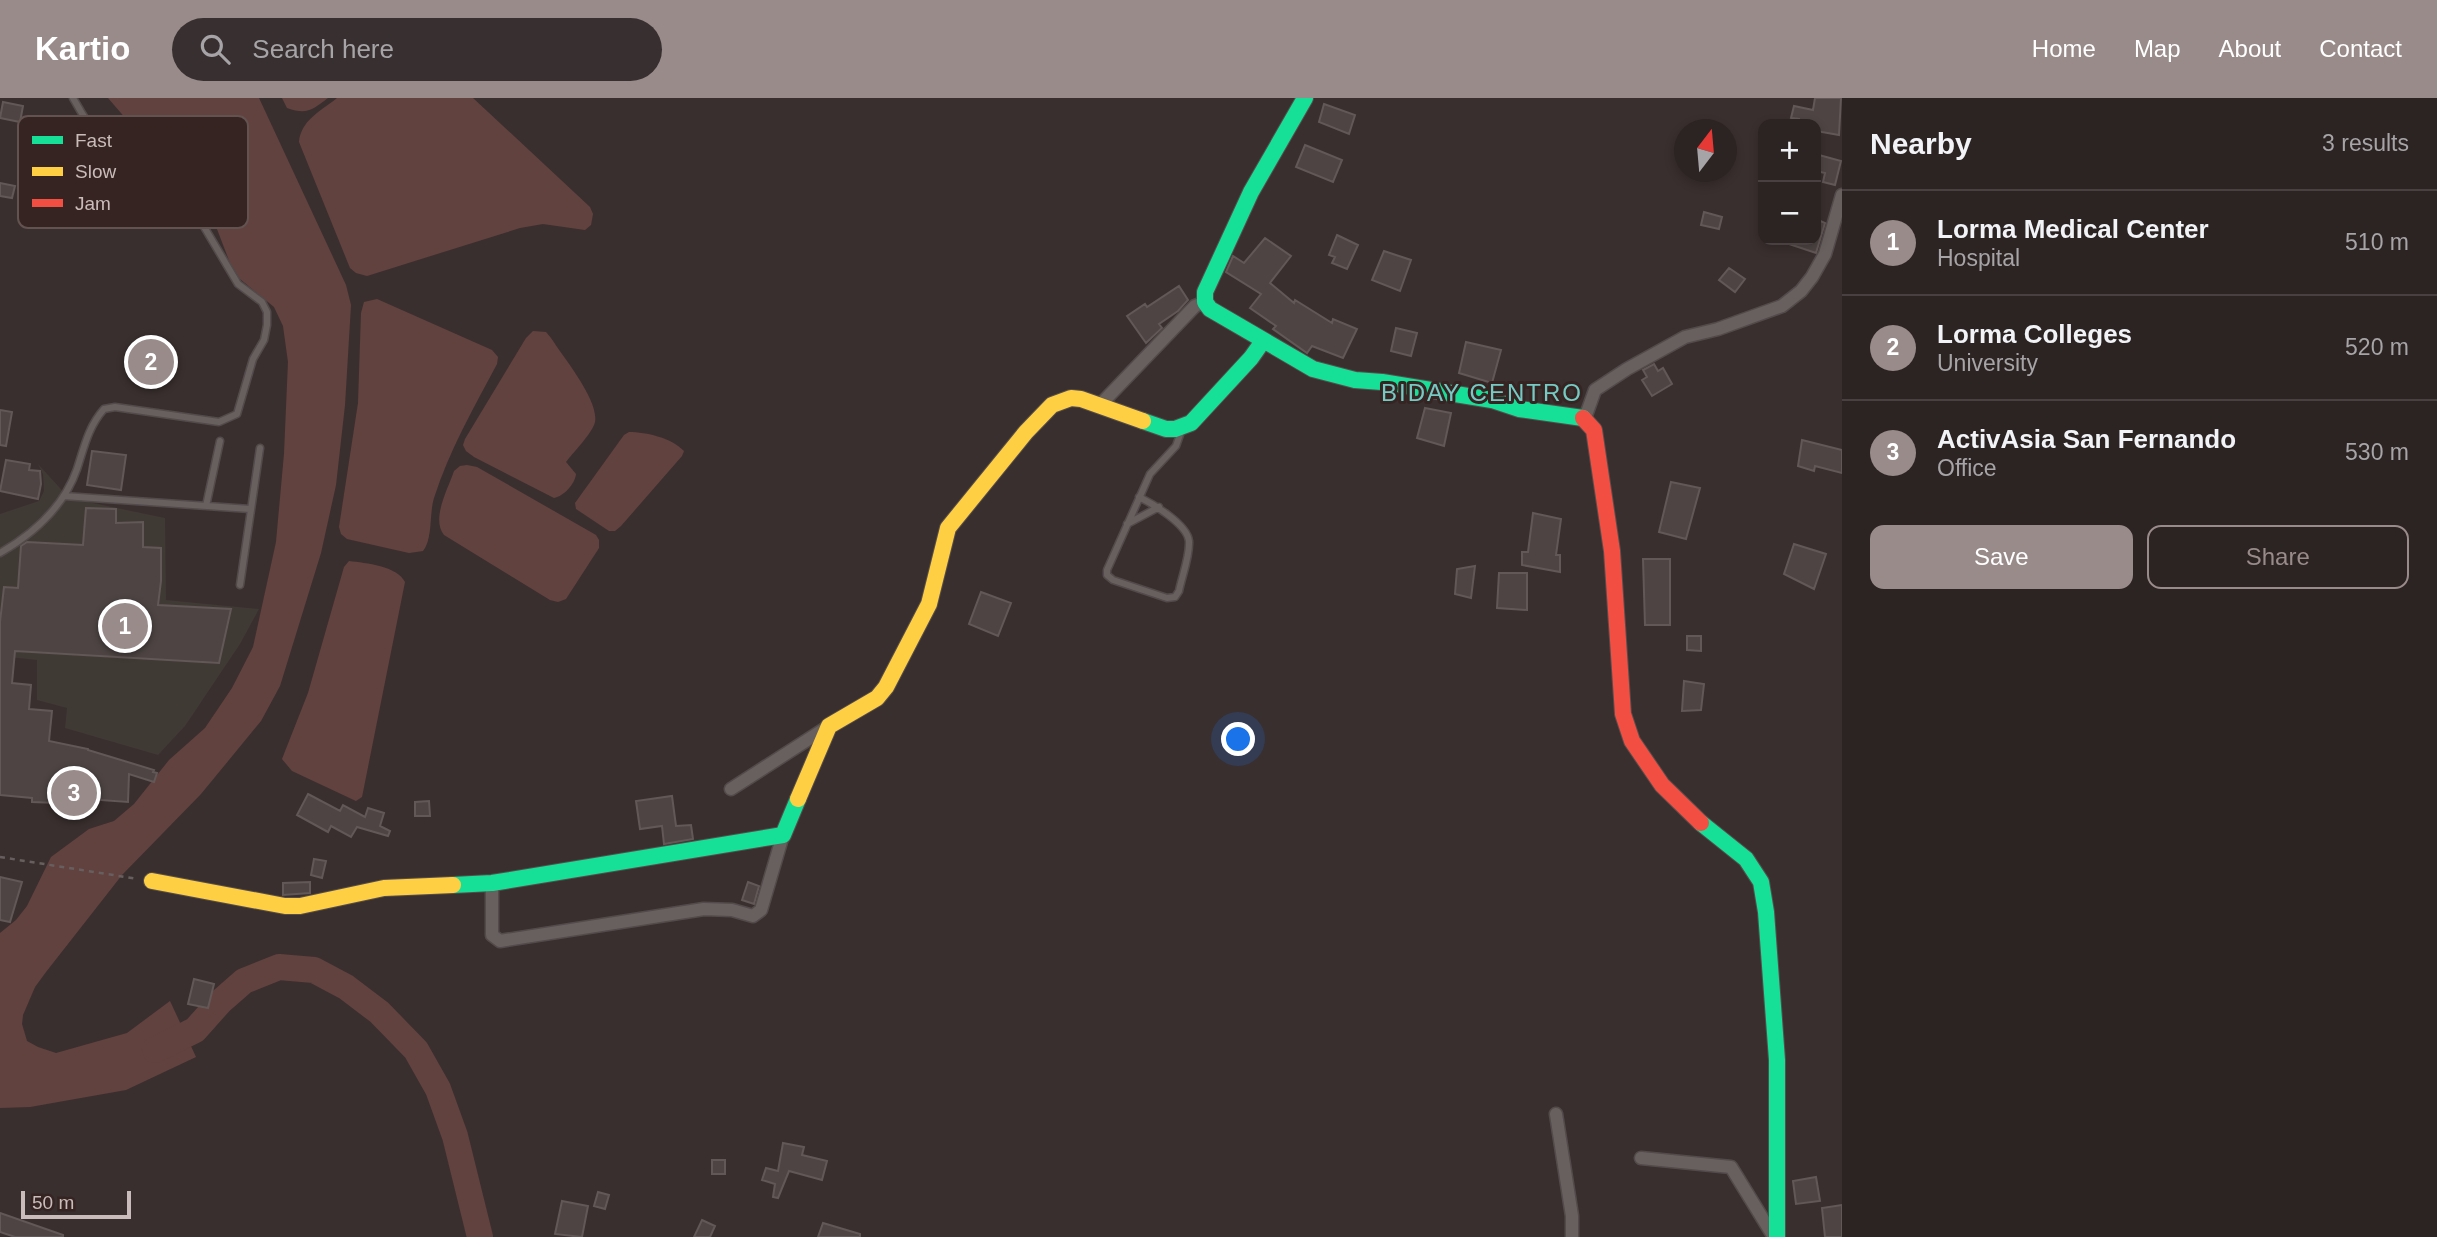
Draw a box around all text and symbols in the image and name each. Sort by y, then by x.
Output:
search box [172,18,662,81]
text: Kartio [35,30,130,67]
icon: search [196,30,234,68]
text: Search here [252,34,394,64]
text: Home [2032,35,2096,62]
text: Map [2134,35,2181,62]
text: About [2219,35,2281,62]
text: Contact [2319,35,2402,62]
legend [18,116,248,228]
north arrow [1674,119,1737,182]
map controls [1758,119,1821,245]
button: + [1758,119,1821,182]
text: Nearby [1870,127,1972,160]
text: Fast [75,130,113,151]
text: 3 results [2322,130,2409,156]
text: Slow [75,161,116,182]
button: − [1758,182,1821,245]
text: Jam [75,193,111,214]
text: Lorma Medical Center [1937,214,2209,244]
text: 1 [1887,229,1899,255]
text: 510 m [2345,229,2409,255]
text: Hospital [1937,245,2020,271]
text: Lorma Colleges [1937,319,2132,349]
text: 2 [1887,334,1899,360]
text: 520 m [2345,334,2409,360]
pin: 2 [128,336,174,388]
text: University [1937,350,2038,376]
district label: BIDAY CENTRO [1381,379,1583,406]
text: ActivAsia San Fernando [1937,424,2236,454]
text: 3 [1887,439,1899,465]
text: 530 m [2345,439,2409,465]
text: Office [1937,455,1997,481]
button: Save [1870,525,2133,589]
button: Share [2147,525,2409,589]
pin: 1 [102,600,148,652]
your location [1221,722,1255,756]
pin: 3 [51,767,97,819]
scale bar [21,1188,131,1220]
text: 50 m [32,1192,74,1213]

